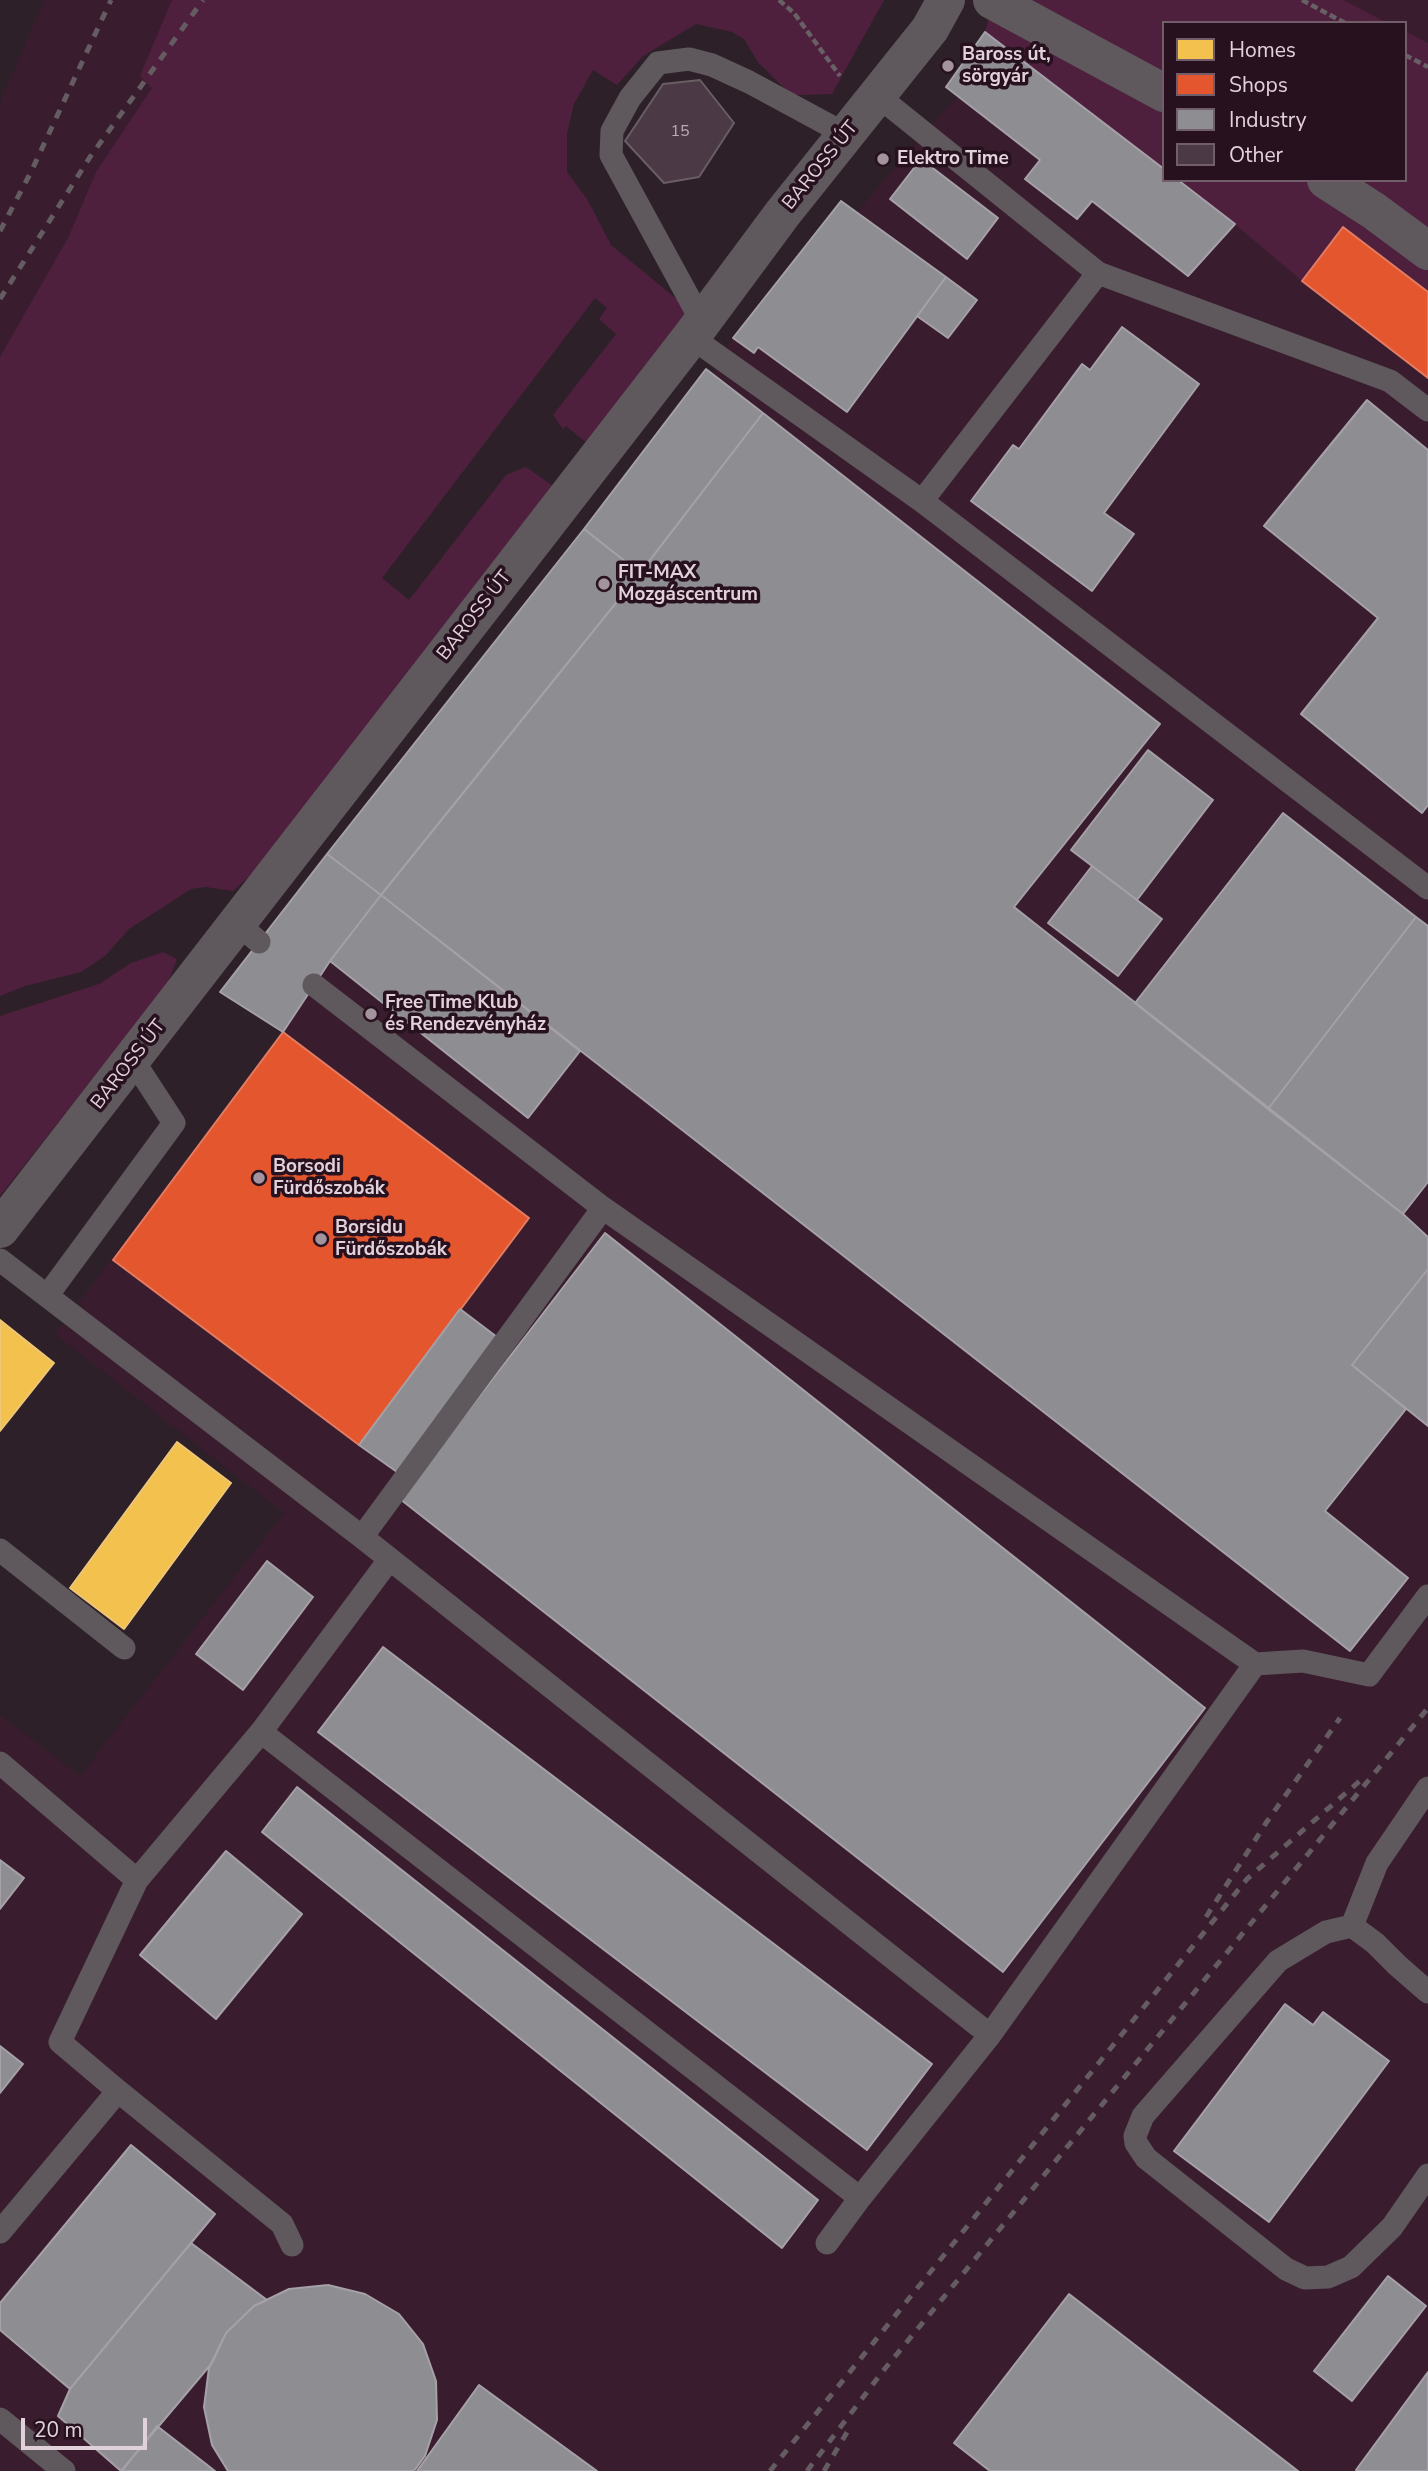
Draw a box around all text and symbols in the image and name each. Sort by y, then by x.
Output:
legend [1162,21,1407,182]
text: Homes [1229,36,1296,64]
place label: Baross út, sörgyár [962,44,1051,88]
marker: Baross út, sörgyár [940,58,956,74]
text: Shops [1229,71,1288,99]
text: Industry [1229,106,1307,134]
street label: BAROSS ÚT [778,117,864,215]
house number: 15 [670,122,690,142]
text: Other [1229,141,1283,169]
place label: Elektro Time [897,148,1009,170]
marker: Elektro Time [875,151,891,167]
place label: FIT-MAX Mozgáscentrum [618,562,758,606]
street label: BAROSS ÚT [433,567,517,665]
marker: FIT-MAX Mozgáscentrum [596,576,612,592]
place label: Free Time Klub és Rendezvényház [385,992,546,1036]
marker: Free Time Klub és Rendezvényház [363,1006,379,1022]
street label: BAROSS ÚT [87,1016,171,1114]
place label: Borsodi Fürdőszobák [273,1156,385,1200]
marker: Borsodi Fürdőszobák [251,1170,267,1186]
place label: Borsidu Fürdőszobák [335,1217,447,1261]
marker: Borsidu Fürdőszobák [313,1231,329,1247]
scale bar [24,2404,150,2448]
text: 20 m [34,2416,83,2444]

